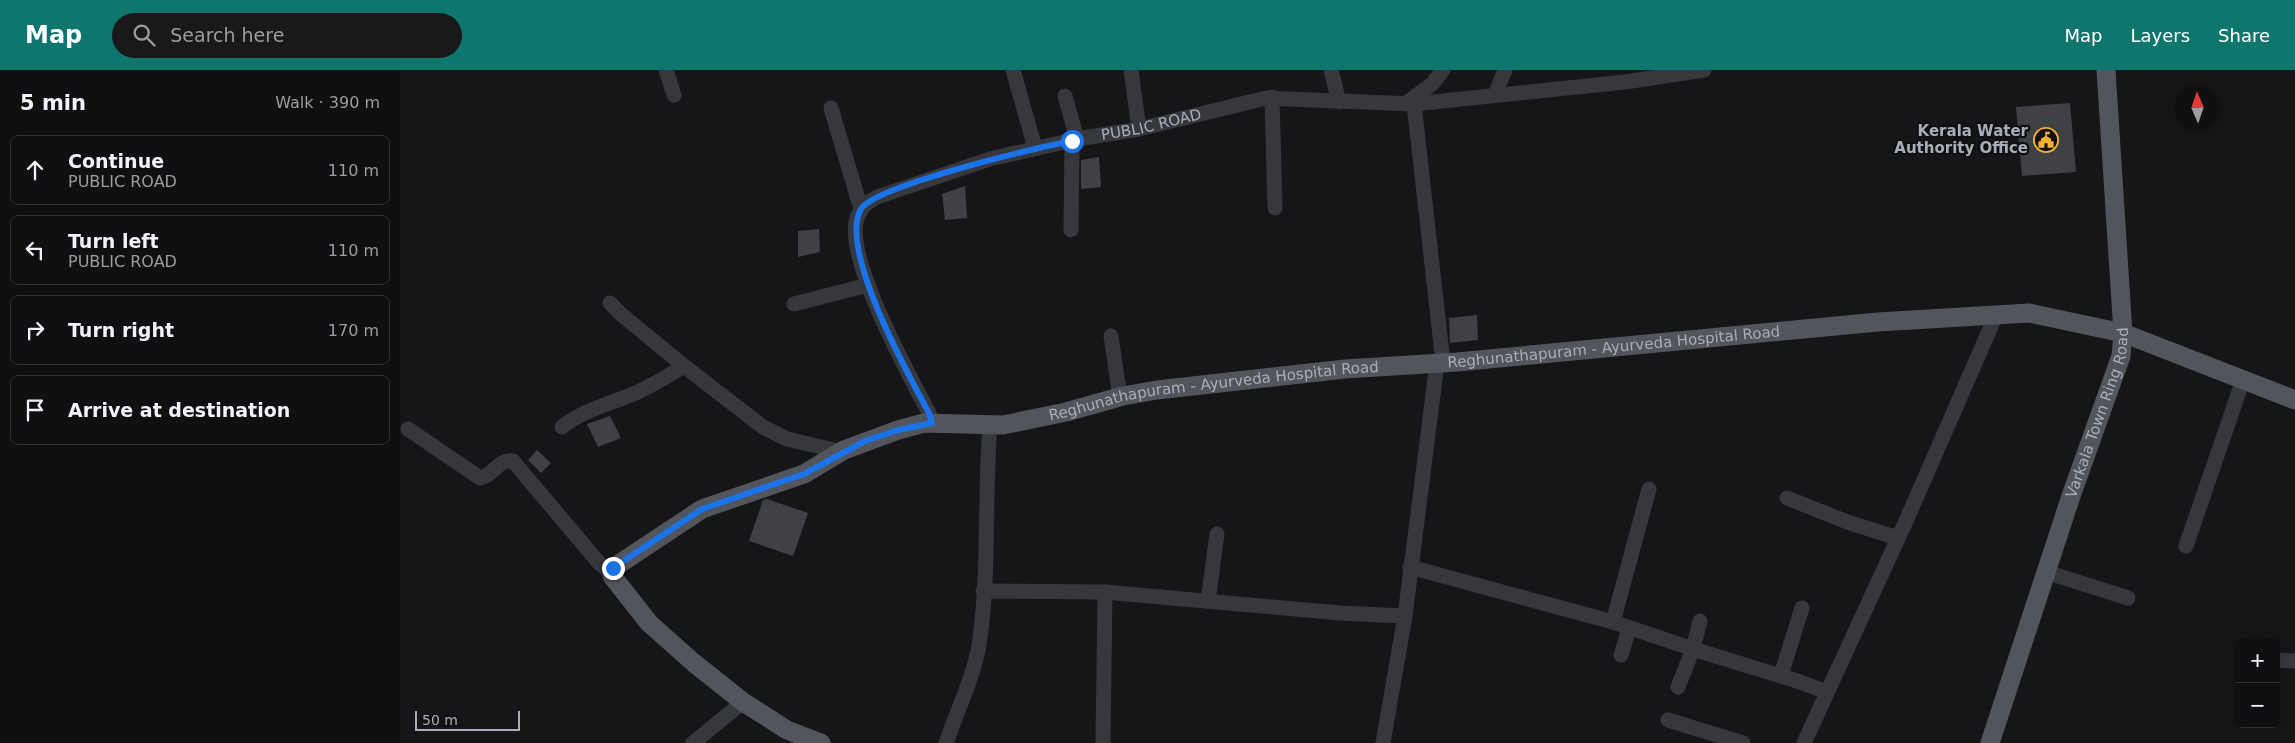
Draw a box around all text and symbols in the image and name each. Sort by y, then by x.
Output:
search box [112,13,462,58]
text: Map [25,21,82,49]
icon: search [130,21,158,49]
text: Search here [170,24,284,46]
text: Map [2064,25,2102,46]
text: Layers [2130,25,2190,46]
text: Share [2218,25,2270,46]
north arrow [2175,85,2220,130]
text: 5 min [20,91,86,115]
text: Walk · 390 m [275,93,380,112]
street label: PUBLIC ROAD [1100,105,1203,144]
place label: Kerala Water Authority Office [1894,122,2029,157]
public building icon: Kerala Water Authority Office [2033,127,2059,153]
route start [1061,130,1084,153]
text: Continue [68,150,164,172]
icon: ahead [21,156,49,184]
text: 110 m [328,161,379,180]
text: PUBLIC ROAD [68,172,177,191]
text: Turn left [68,230,159,252]
icon: left [21,236,49,264]
text: 110 m [328,241,379,260]
text: PUBLIC ROAD [68,252,177,271]
icon: right [21,316,49,344]
text: Turn right [68,319,174,341]
text: 170 m [328,321,379,340]
street label: Reghunathapuram - Ayurveda Hospital Road [1447,322,1781,372]
street label: Varkala Town Ring Road [2062,327,2132,500]
street label: Reghunathapuram - Ayurveda Hospital Road [1047,358,1379,424]
icon: arrive [21,396,49,424]
text: Arrive at destination [68,399,290,421]
route end [602,557,625,580]
map controls [2235,638,2280,728]
button: + [2235,638,2280,683]
button: − [2235,683,2280,728]
scale bar [415,708,520,731]
text: 50 m [422,712,458,728]

